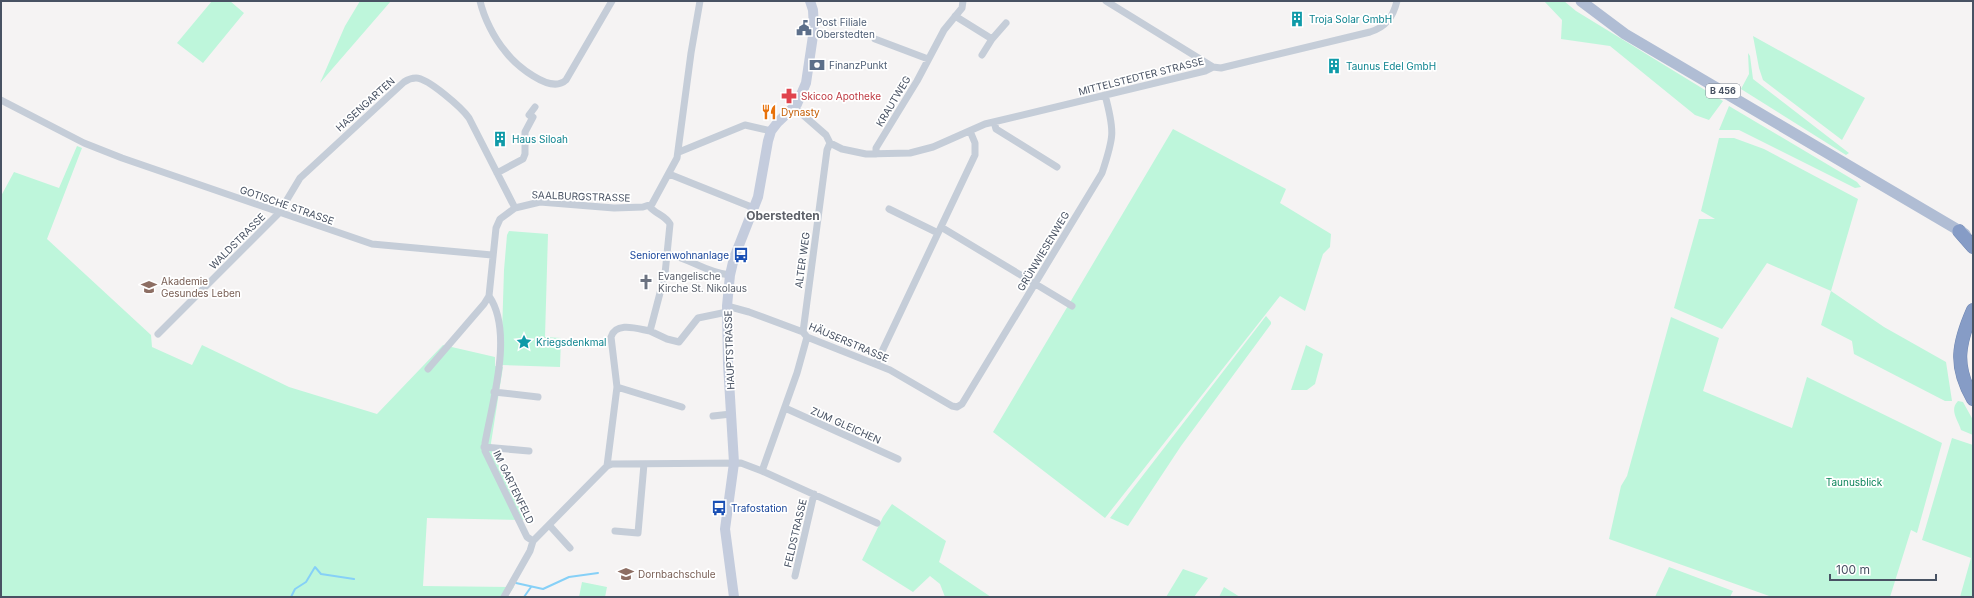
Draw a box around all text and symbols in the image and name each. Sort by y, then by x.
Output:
building icon: Troja Solar GmbH [1288,10,1306,28]
place label: Troja Solar GmbH [1309,13,1392,25]
place label: Post Filiale Oberstedten [816,16,875,40]
public building icon: Post Filiale Oberstedten [795,19,813,37]
street label: MITTELSTEDTER STRASSE [1077,55,1205,97]
bank icon: FinanzPunkt [808,56,826,74]
building icon: Taunus Edel GmbH [1325,57,1343,75]
place label: FinanzPunkt [829,59,888,71]
place label: Taunus Edel GmbH [1346,60,1436,72]
street label: KRAUTWEG [873,73,913,129]
street label: HASENGARTEN [333,74,397,134]
road number: B 456 [1706,84,1740,98]
pharmacy icon: Skicoo Apotheke [780,87,798,105]
place label: Skicoo Apotheke [801,90,881,102]
restaurant icon: Dynasty [760,103,778,121]
place label: Dynasty [781,106,820,118]
building icon: Haus Siloah [491,130,509,148]
place label: Haus Siloah [512,133,568,145]
street label: GOTISCHE STRASSE [238,183,336,227]
street label: SAALBURGSTRASSE [531,188,631,204]
district label: Oberstedten [746,208,820,223]
street label: GRÜNWIESENWEG [1014,209,1072,293]
street label: WALDSTRASSE [207,211,267,271]
street label: ALTER WEG [792,231,812,289]
bus stop icon: Seniorenwohnanlage [732,246,750,264]
place label: Seniorenwohnanlage [630,249,729,261]
place label: Evangelische Kirche St. Nikolaus [658,270,747,294]
church icon: Evangelische Kirche St. Nikolaus [637,273,655,291]
place label: Akademie Gesundes Leben [161,275,241,299]
school or university icon: Akademie Gesundes Leben [140,278,158,296]
street label: HAUPTSTRASSE [722,310,736,390]
street label: HÄUSERSTRASSE [807,320,891,364]
place icon: Kriegsdenkmal [515,333,533,351]
place label: Kriegsdenkmal [536,336,606,348]
street label: ZUM GLEICHEN [809,404,883,446]
street label: IM GARTENFELD [491,448,537,526]
park label: Taunusblick [1826,476,1883,488]
street label: FELDSTRASSE [781,498,809,568]
bus stop icon: Trafostation [710,499,728,517]
place label: Trafostation [731,502,788,514]
scale bar [1830,556,1936,582]
text: 100 m [1836,562,1870,577]
school or university icon: Dornbachschule [617,565,635,583]
place label: Dornbachschule [638,568,716,580]

